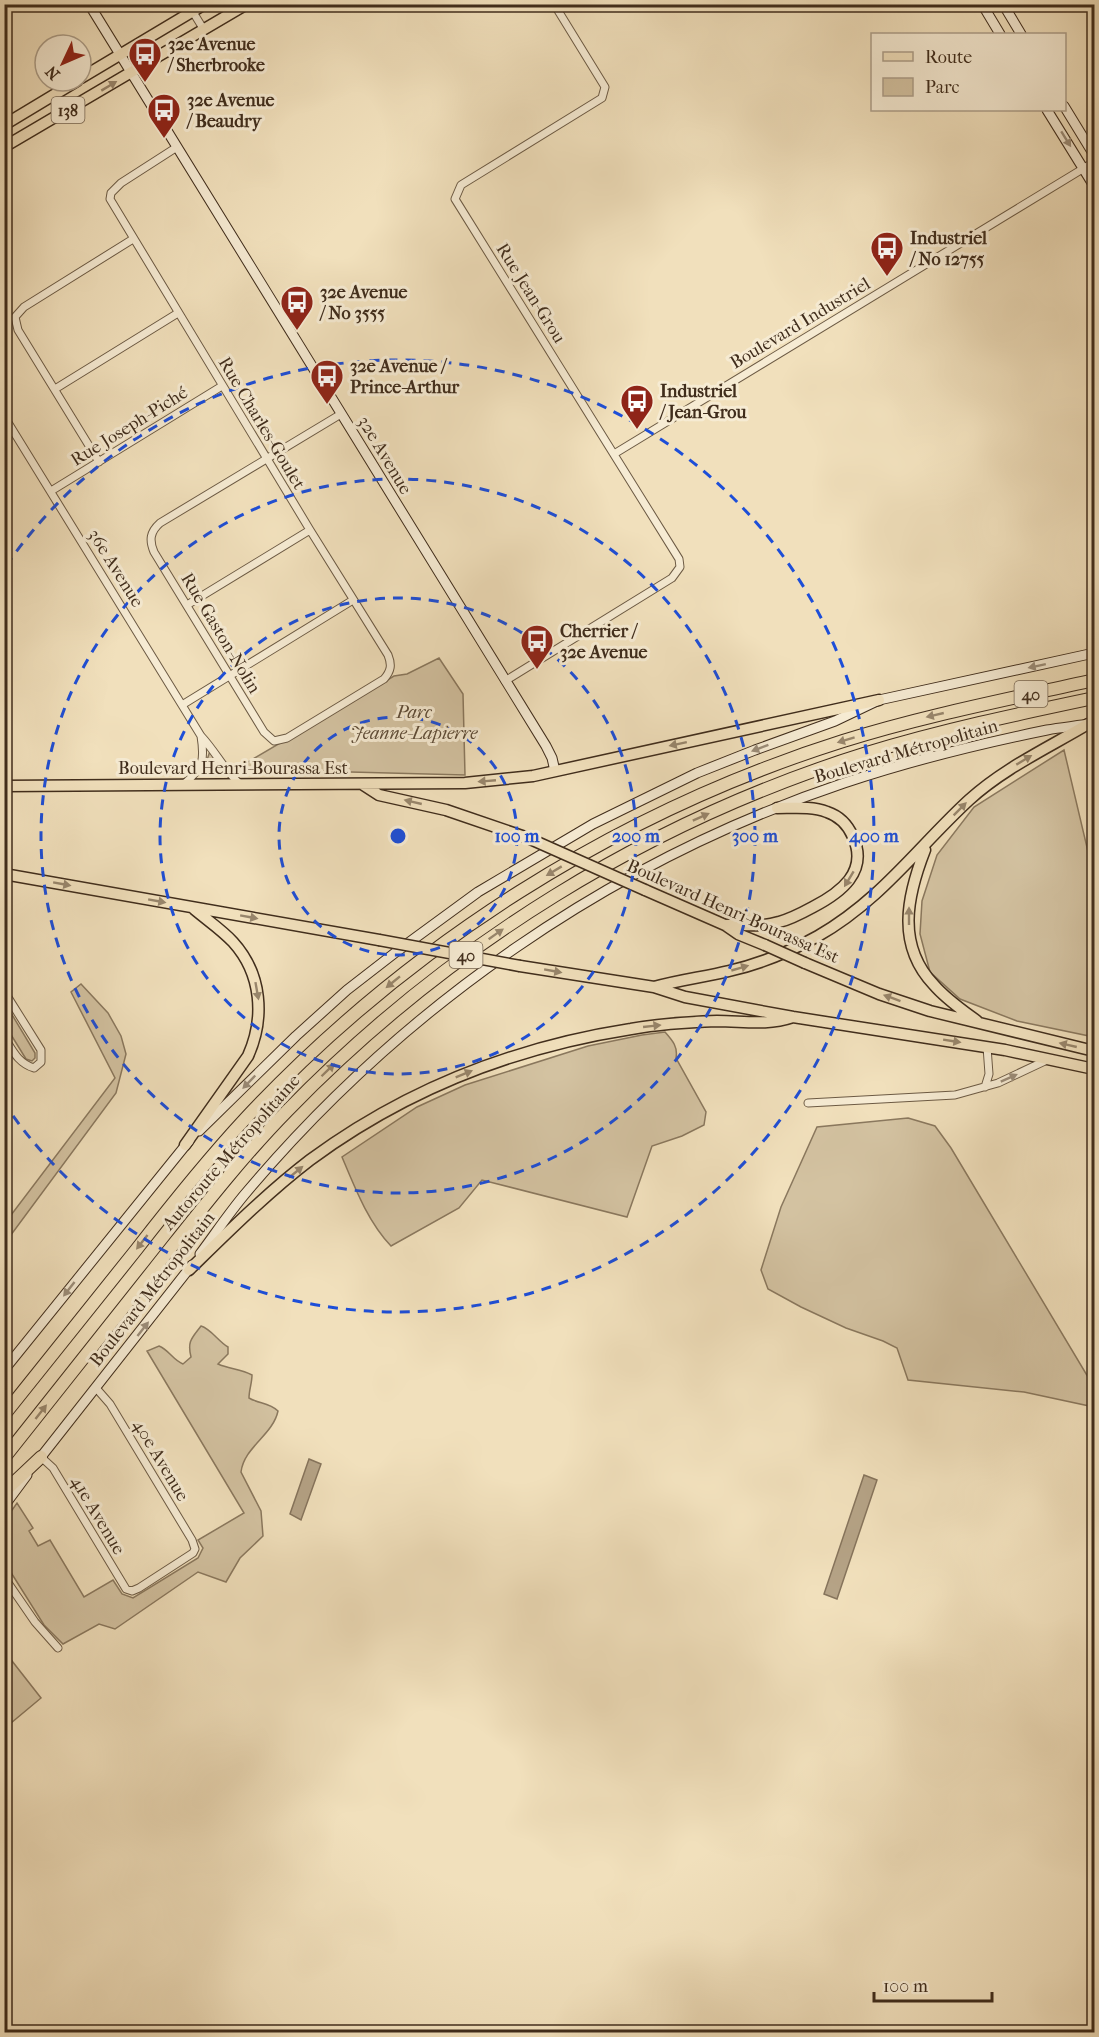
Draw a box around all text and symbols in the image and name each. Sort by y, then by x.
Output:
north arrow [33,33,93,93]
legend [871,33,1066,111]
place label: 32e Avenue / Sherbrooke [167,34,265,76]
bus stop icon: 32e Avenue / Sherbrooke [127,36,163,83]
text: Route [925,47,972,68]
text: N [41,61,64,84]
text: Parc [925,77,960,98]
one-way arrow [101,80,117,91]
place label: 32e Avenue / Beaudry [186,90,275,132]
bus stop icon: 32e Avenue / Beaudry [146,92,182,139]
road number: 138 [52,97,84,123]
one-way arrow [1060,131,1071,147]
place label: Industriel / No 12755 [909,228,988,270]
bus stop icon: Industriel / No 12755 [869,230,905,277]
street label: Rue Jean-Grou [492,239,570,347]
street label: Boulevard Industriel [726,273,874,374]
place label: 32e Avenue / No 3555 [319,282,408,324]
bus stop icon: 32e Avenue / No 3555 [279,284,315,331]
street label: Rue Charles-Goulet [214,353,310,494]
place label: 32e Avenue / Prince-Arthur [350,356,460,398]
bus stop icon: 32e Avenue / Prince-Arthur [309,358,345,405]
place label: Industriel / Jean-Grou [659,381,747,423]
street label: Rue Joseph-Piché [67,382,192,471]
bus stop icon: Industriel / Jean-Grou [619,383,655,430]
street label: 32e Avenue [353,412,416,498]
street label: 36e Avenue [83,525,148,611]
street label: Rue Gaston-Nolin [176,569,265,698]
place label: Cherrier / 32e Avenue [560,621,648,663]
bus stop icon: Cherrier / 32e Avenue [519,623,555,670]
one-way arrow [1028,661,1047,671]
road number: 40 [1014,681,1048,707]
park label: Parc Jeanne-Lapierre [350,702,478,744]
one-way arrow [926,711,944,721]
street label: Boulevard Métropolitain [812,715,1001,788]
one-way arrow [837,736,855,745]
one-way arrow [668,740,687,749]
one-way arrow [750,743,768,753]
one-way arrow [1016,755,1032,766]
street label: Boulevard Henri-Bourassa Est [118,758,349,779]
one-way arrow [477,776,496,786]
one-way arrow [404,796,422,806]
one-way arrow [953,802,967,816]
one-way arrow [693,812,711,822]
centre of rings [388,826,408,846]
text: 100 m [494,826,541,847]
text: 200 m [612,826,661,847]
text: 300 m [732,826,779,847]
text: 400 m [848,826,900,847]
street label: Boulevard Henri-Bourassa Est [623,855,843,968]
one-way arrow [546,865,562,876]
one-way arrow [843,871,854,887]
one-way arrow [53,880,72,889]
one-way arrow [147,897,166,906]
one-way arrow [904,906,914,925]
one-way arrow [239,913,258,922]
one-way arrow [487,928,503,940]
road number: 40 [450,942,482,968]
one-way arrow [731,963,749,972]
one-way arrow [544,967,563,976]
one-way arrow [386,975,401,987]
one-way arrow [252,982,261,1001]
one-way arrow [883,993,901,1003]
one-way arrow [643,1021,662,1031]
one-way arrow [943,1037,962,1046]
one-way arrow [1059,1040,1078,1050]
one-way arrow [321,1064,335,1078]
one-way arrow [455,1069,473,1079]
street label: Autoroute Métropolitaine [157,1070,305,1235]
one-way arrow [1000,1073,1018,1083]
one-way arrow [242,1074,256,1088]
one-way arrow [288,1165,304,1178]
street label: Boulevard Métropolitain [86,1207,220,1371]
one-way arrow [135,1234,148,1250]
one-way arrow [63,1281,76,1297]
one-way arrow [136,1321,149,1337]
one-way arrow [34,1404,47,1420]
street label: 40e Avenue [128,1416,193,1505]
street label: 41e Avenue [66,1472,129,1558]
scale bar [874,1965,992,2003]
text: 100 m [883,1976,928,1997]

